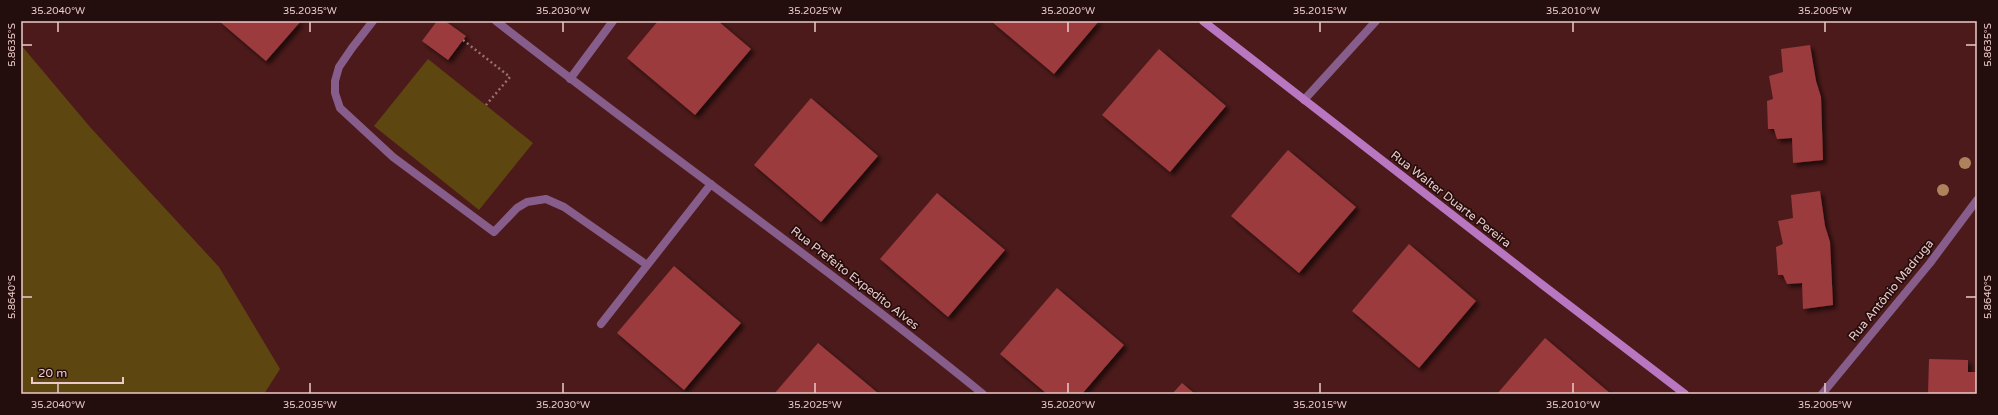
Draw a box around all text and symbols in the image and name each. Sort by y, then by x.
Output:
text: 35.2040°W [31,5,85,17]
text: 35.2035°W [283,5,337,17]
text: 35.2030°W [536,5,590,17]
text: 35.2025°W [788,5,842,17]
text: 35.2020°W [1041,5,1095,17]
text: 35.2015°W [1293,5,1347,17]
text: 35.2010°W [1546,5,1600,17]
text: 35.2005°W [1798,5,1852,17]
text: 5.8635°S [6,23,18,67]
text: 5.8635°S [1982,23,1994,67]
street label: Rua Walter Duarte Pereira [1388,148,1514,250]
street label: Rua Prefeito Expedito Alves [788,224,922,332]
street label: Rua Antônio Madruga [1846,236,1936,344]
text: 5.8640°S [6,275,18,319]
text: 5.8640°S [1982,275,1994,319]
scale bar [32,359,123,385]
text: 20 m [38,366,67,380]
text: 35.2040°W [31,399,85,411]
text: 35.2035°W [283,399,337,411]
text: 35.2030°W [536,399,590,411]
text: 35.2025°W [788,399,842,411]
text: 35.2020°W [1041,399,1095,411]
text: 35.2015°W [1293,399,1347,411]
text: 35.2010°W [1546,399,1600,411]
text: 35.2005°W [1798,399,1852,411]

